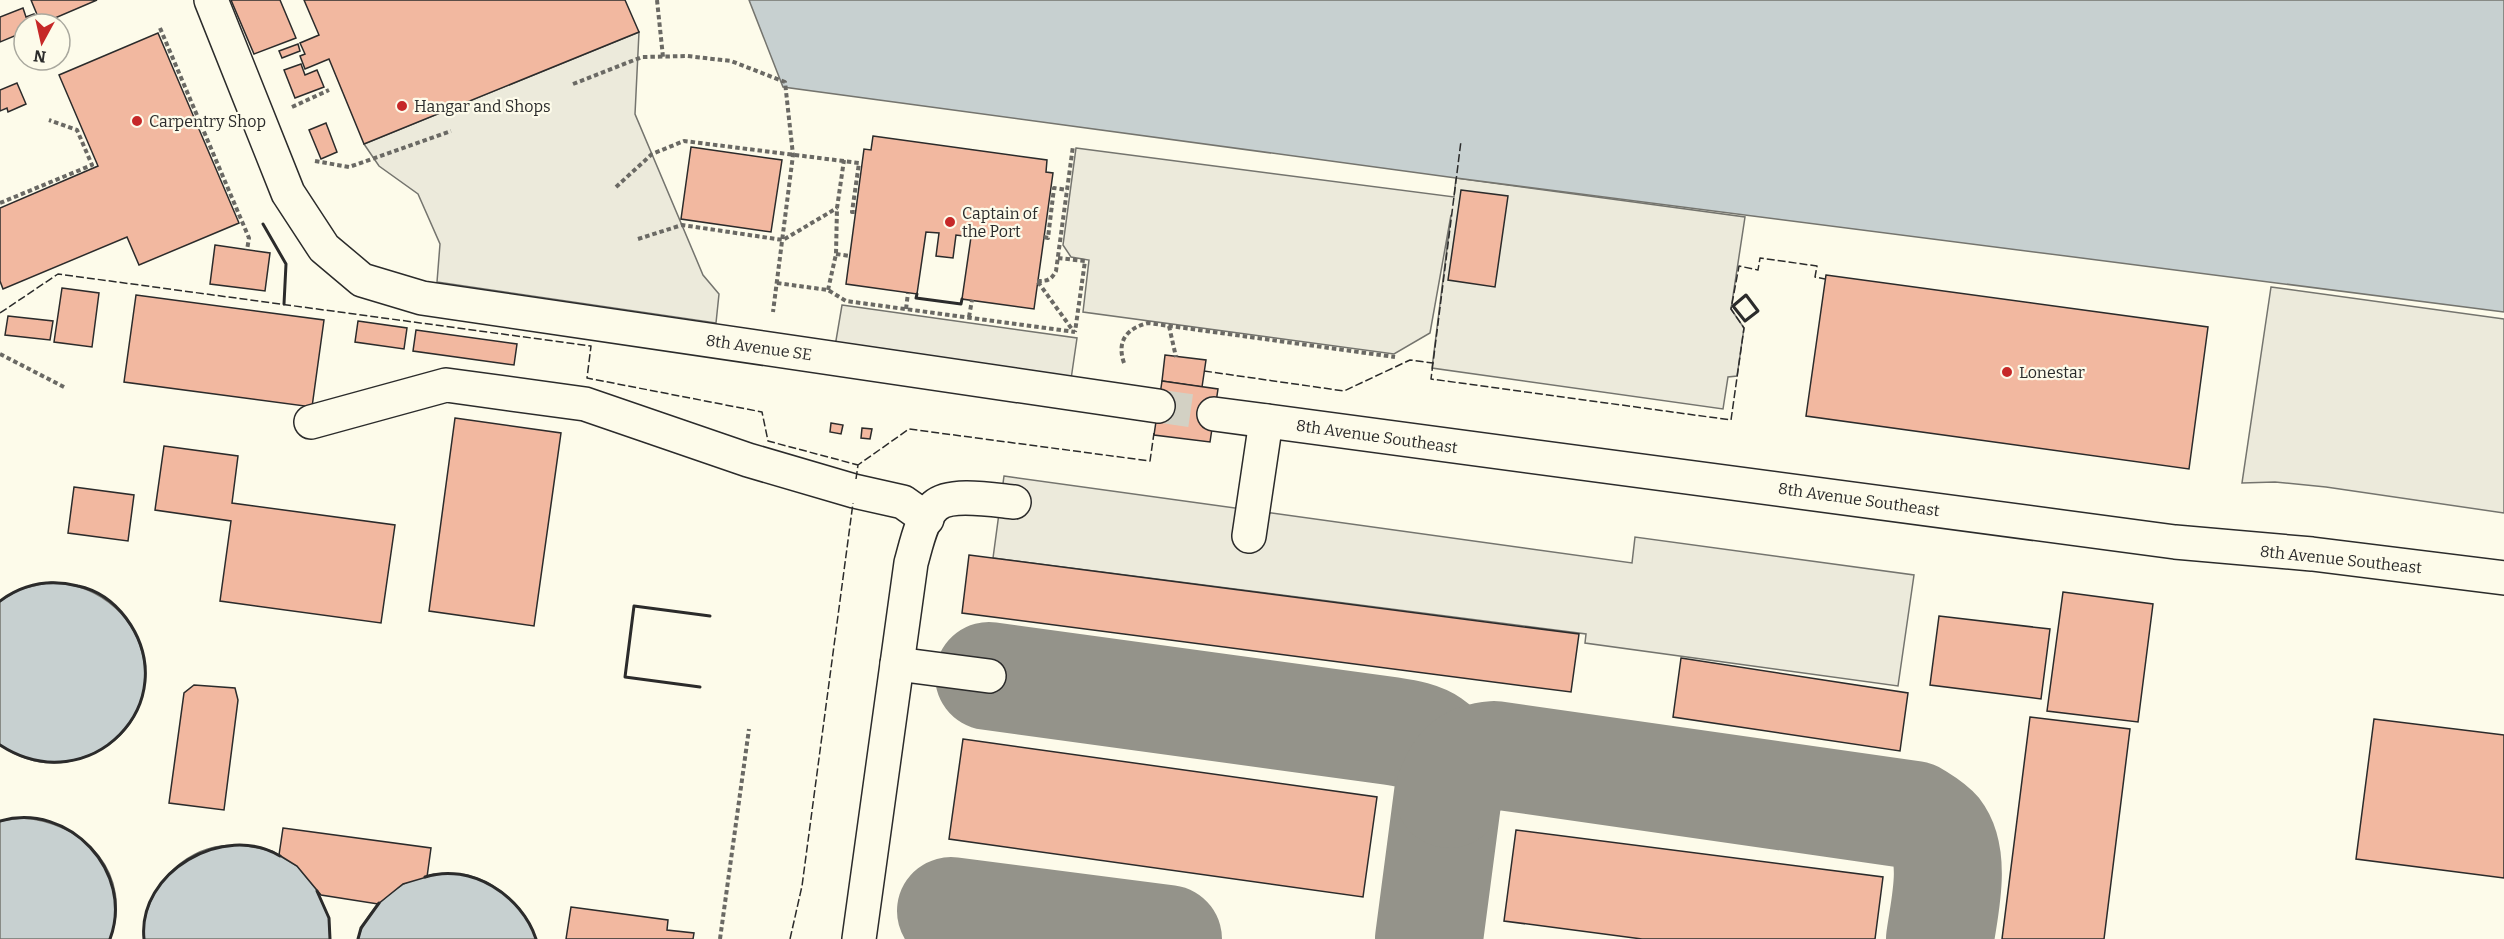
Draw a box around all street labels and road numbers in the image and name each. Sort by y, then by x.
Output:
street label: 8th Avenue SE [705,331,813,364]
street label: 8th Avenue Southeast [1295,416,1459,457]
street label: 8th Avenue Southeast [1777,479,1941,520]
street label: 8th Avenue Southeast [2259,542,2423,577]

